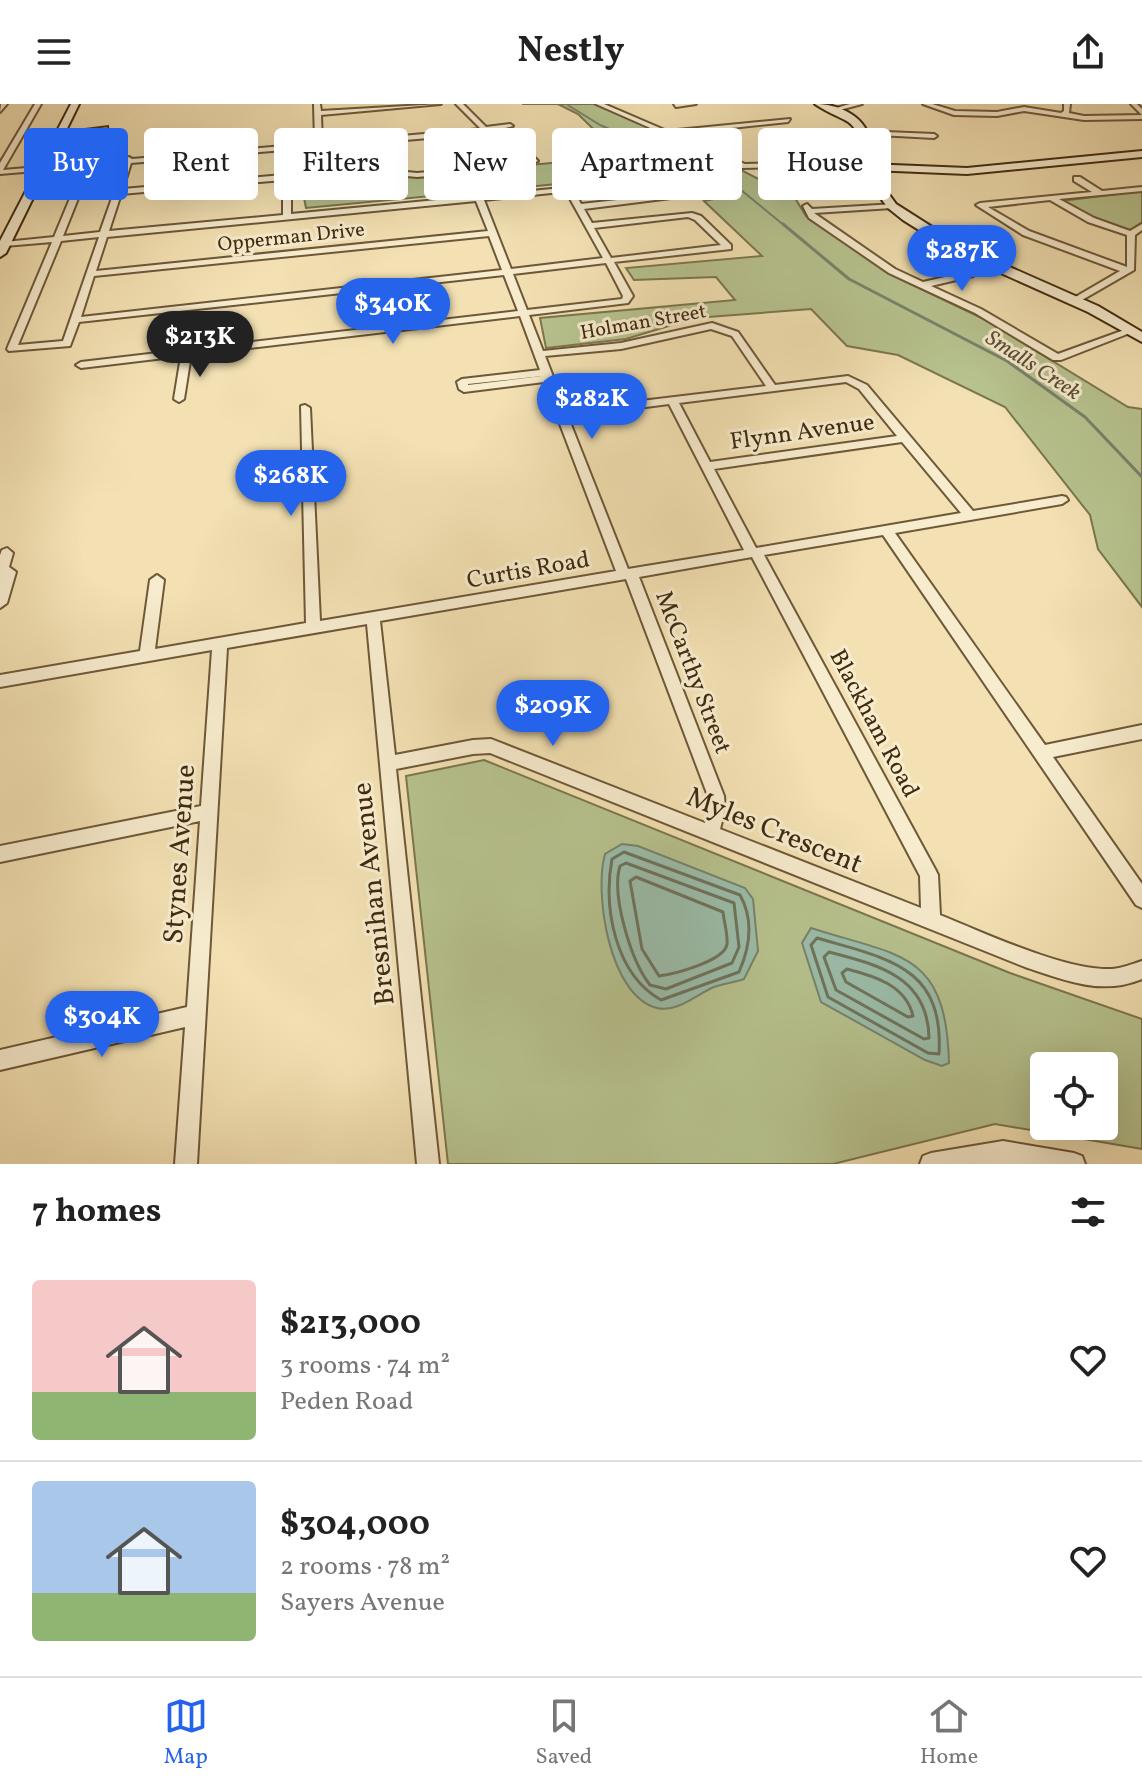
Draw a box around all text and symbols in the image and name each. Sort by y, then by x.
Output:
text: Nestly [518,27,624,77]
icon: menu [32,30,76,74]
icon: share [1066,30,1110,74]
chip: Buy [24,128,128,200]
chip: Rent [144,128,258,200]
chip: Filters [274,128,408,200]
chip: New [424,128,536,200]
chip: Apartment [552,128,742,200]
chip: House [758,128,891,200]
street label: Opperman Drive [216,216,366,260]
pin: $287K [906,225,1018,293]
text: $287K [925,233,999,269]
pin: $340K [337,278,449,346]
text: $340K [354,286,432,322]
street label: Holman Street [578,298,709,348]
pin: $213K [144,311,256,379]
text: $213K [165,319,235,355]
water label: Smalls Creek [979,324,1087,409]
pin: $282K [536,373,648,441]
text: $282K [555,381,629,417]
street label: Flynn Avenue [728,406,877,460]
pin: $268K [235,450,347,518]
text: $268K [253,458,329,494]
street label: Curtis Road [464,543,592,598]
street label: McCarthy Street [645,586,739,759]
street label: Blackham Road [820,644,927,804]
pin: $209K [497,680,609,748]
text: $209K [514,688,592,724]
street label: Stynes Avenue [155,763,206,945]
street label: Myles Crescent [680,778,868,884]
street label: Bresnihan Avenue [343,780,406,1007]
pin: $304K [46,991,158,1059]
text: $304K [63,999,141,1035]
map controls [1030,1052,1118,1140]
button: locate [1030,1052,1118,1140]
text: 7 homes [32,1189,161,1236]
icon: filters [1066,1190,1110,1234]
text: $213,000 [280,1301,421,1348]
icon: home [96,1312,192,1408]
icon: heart [1066,1338,1110,1382]
text: 3 rooms · 74 m² [280,1348,450,1384]
text: Peden Road [280,1384,413,1420]
text: $304,000 [280,1502,430,1549]
icon: home [96,1513,192,1609]
icon: heart [1066,1539,1110,1583]
text: 2 rooms · 78 m² [280,1549,450,1585]
text: Sayers Avenue [280,1585,445,1621]
tab: Map [164,1694,208,1773]
tab: Saved [536,1694,592,1773]
tab: Home [920,1694,978,1773]

